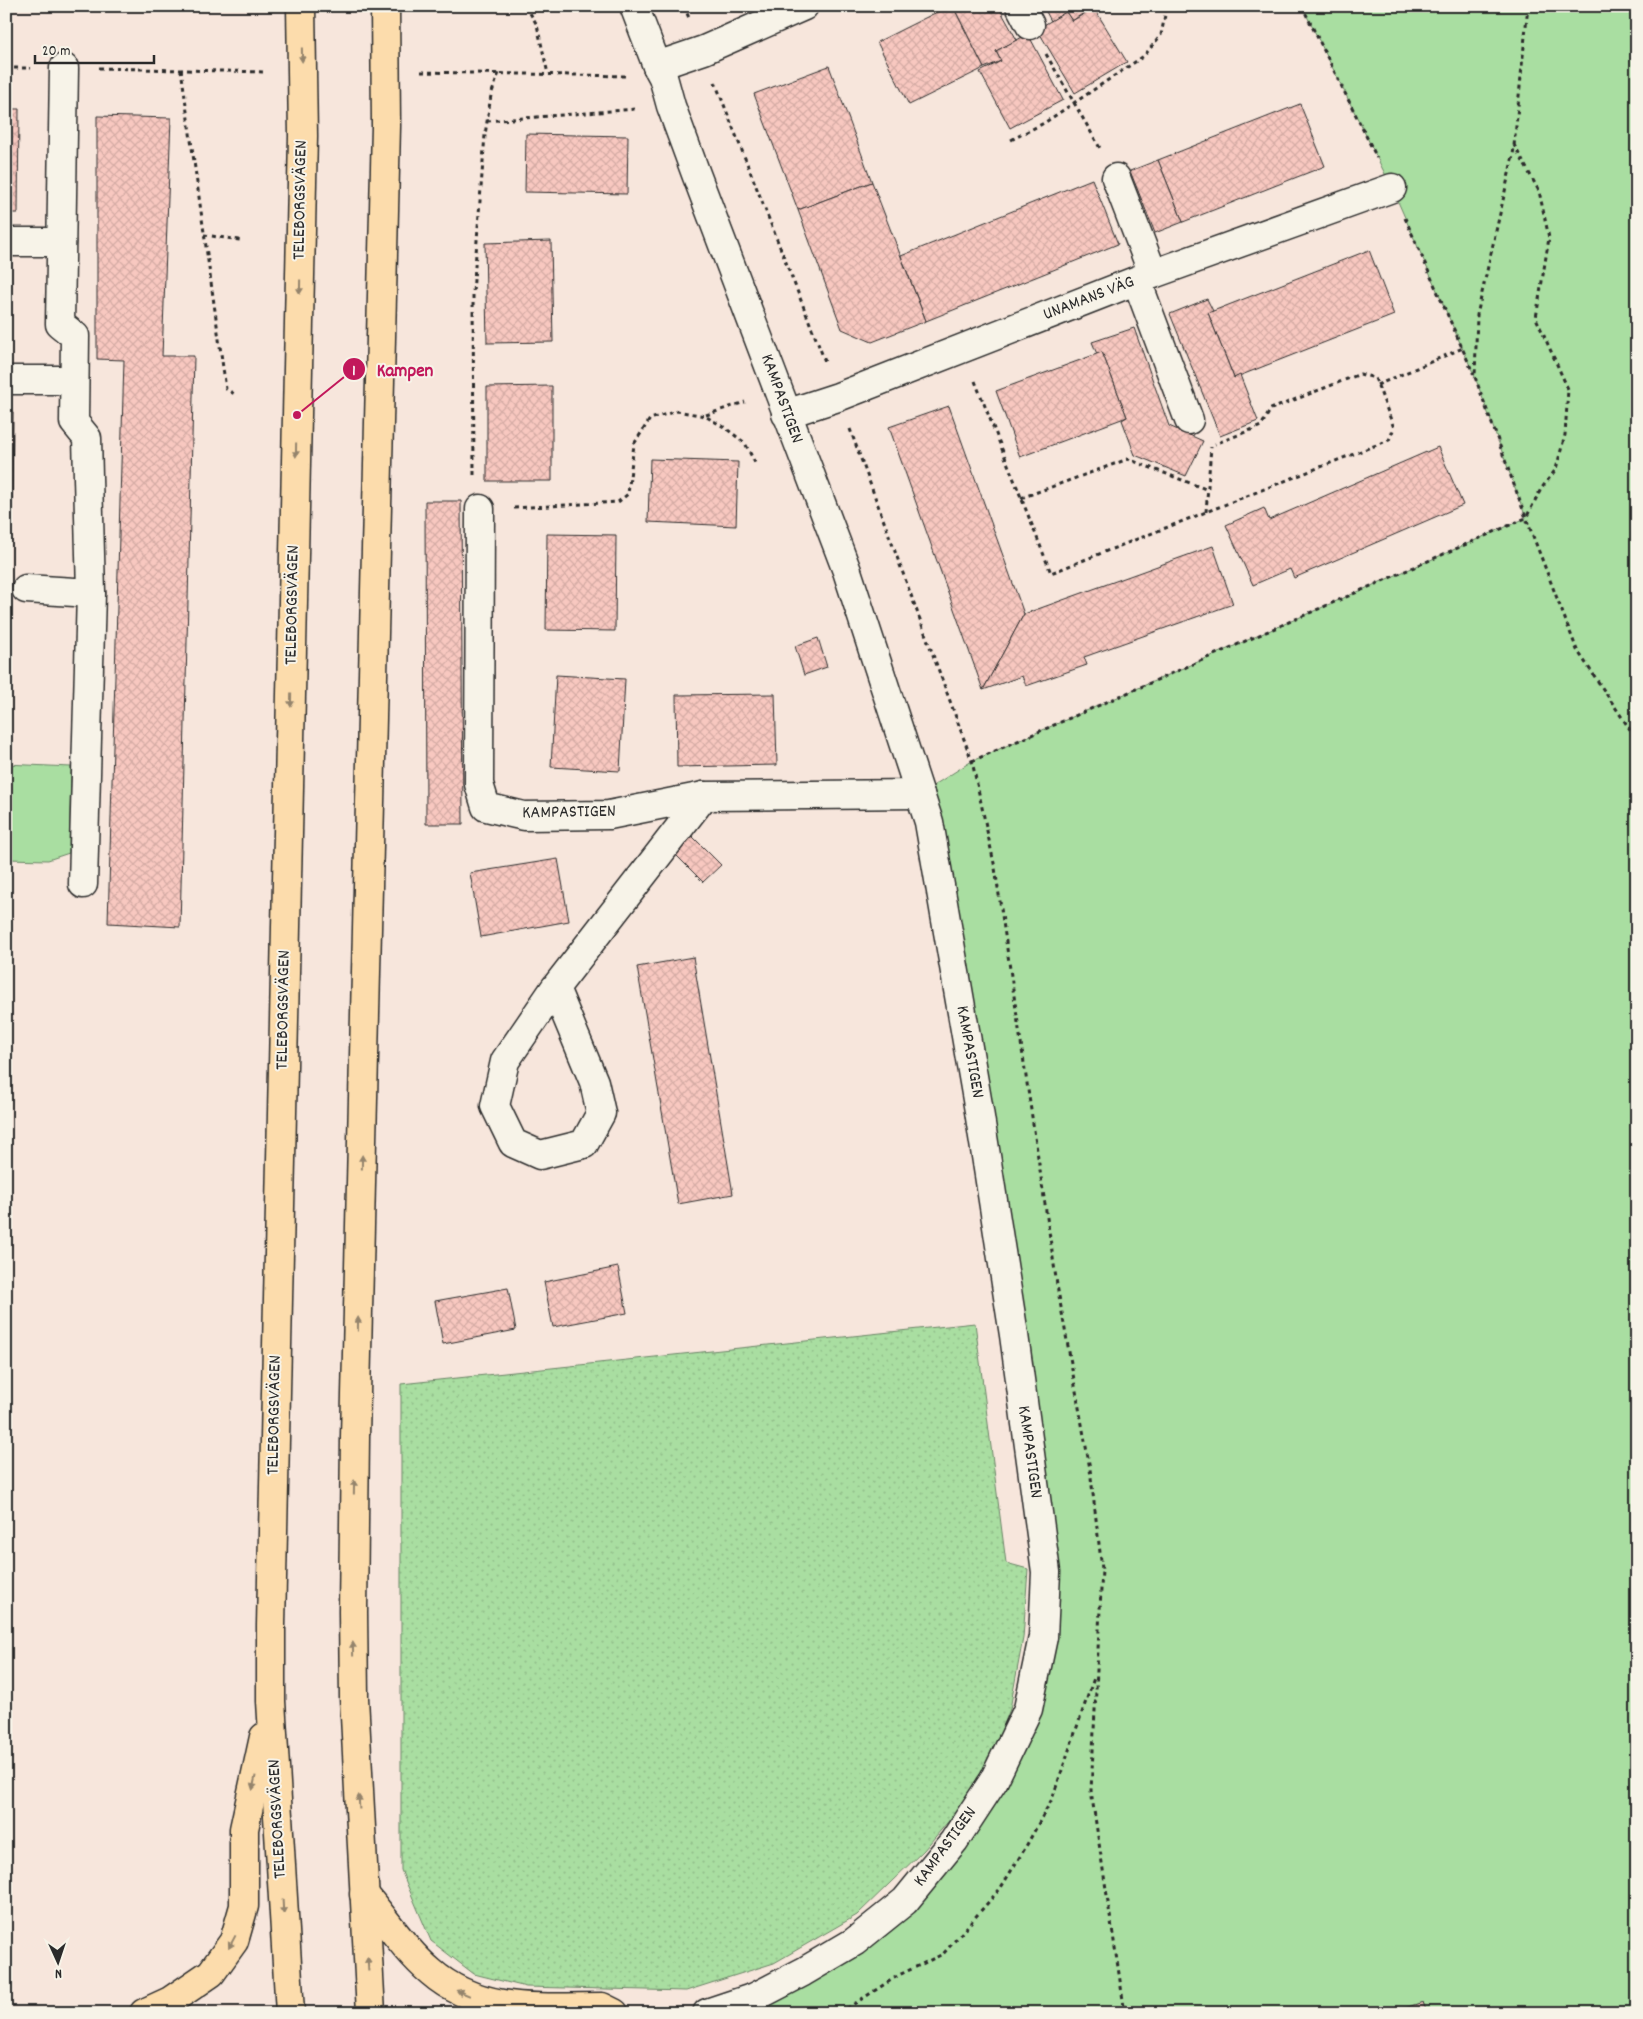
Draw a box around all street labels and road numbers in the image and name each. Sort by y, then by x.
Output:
street label: TELEBORGSVÄGEN [287,140,315,260]
street label: UNAMANS VÄG [1040,270,1138,328]
street label: KAMPASTIGEN [753,351,809,447]
street label: TELEBORGSVÄGEN [279,545,307,665]
street label: KAMPASTIGEN [522,800,616,826]
street label: TELEBORGSVÄGEN [270,950,298,1070]
street label: KAMPASTIGEN [949,1004,989,1100]
street label: TELEBORGSVÄGEN [261,1355,289,1475]
street label: KAMPASTIGEN [1010,1404,1048,1500]
street label: TELEBORGSVÄGEN [262,1759,294,1879]
street label: KAMPASTIGEN [908,1802,984,1892]

